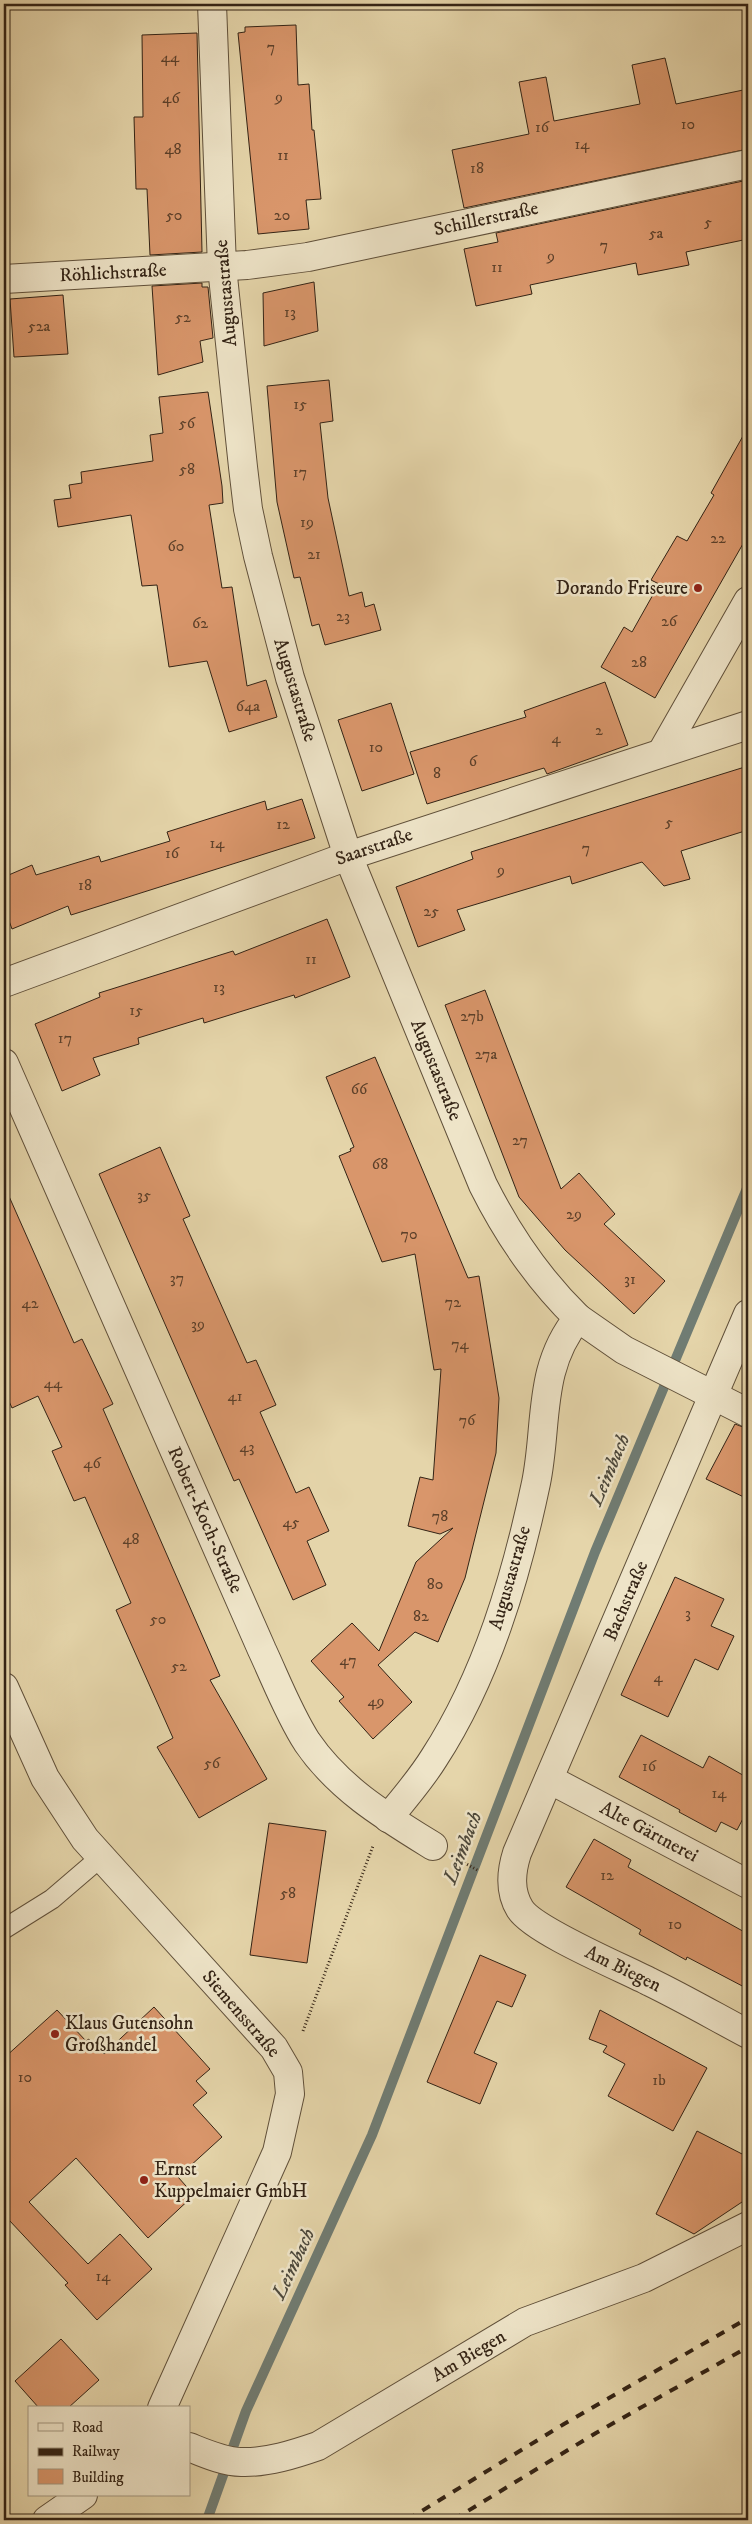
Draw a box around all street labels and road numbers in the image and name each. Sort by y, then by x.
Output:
street label: Schillerstraße [432,197,540,241]
street label: Augustastraße [210,239,242,347]
street label: Röhlichstraße [59,259,167,287]
street label: Augustastraße [268,635,322,745]
street label: Saarstraße [332,823,416,871]
street label: Augustastraße [405,1016,467,1124]
street label: Robert-Koch-Straße [162,1443,248,1597]
street label: Augustastraße [484,1523,536,1633]
street label: Bachstraße [599,1557,653,1645]
street label: Alte Gärtnerei [596,1797,702,1868]
street label: Am Biegen [581,1941,665,1997]
street label: Siemensstraße [197,1966,285,2062]
street label: Am Biegen [428,2325,510,2387]

